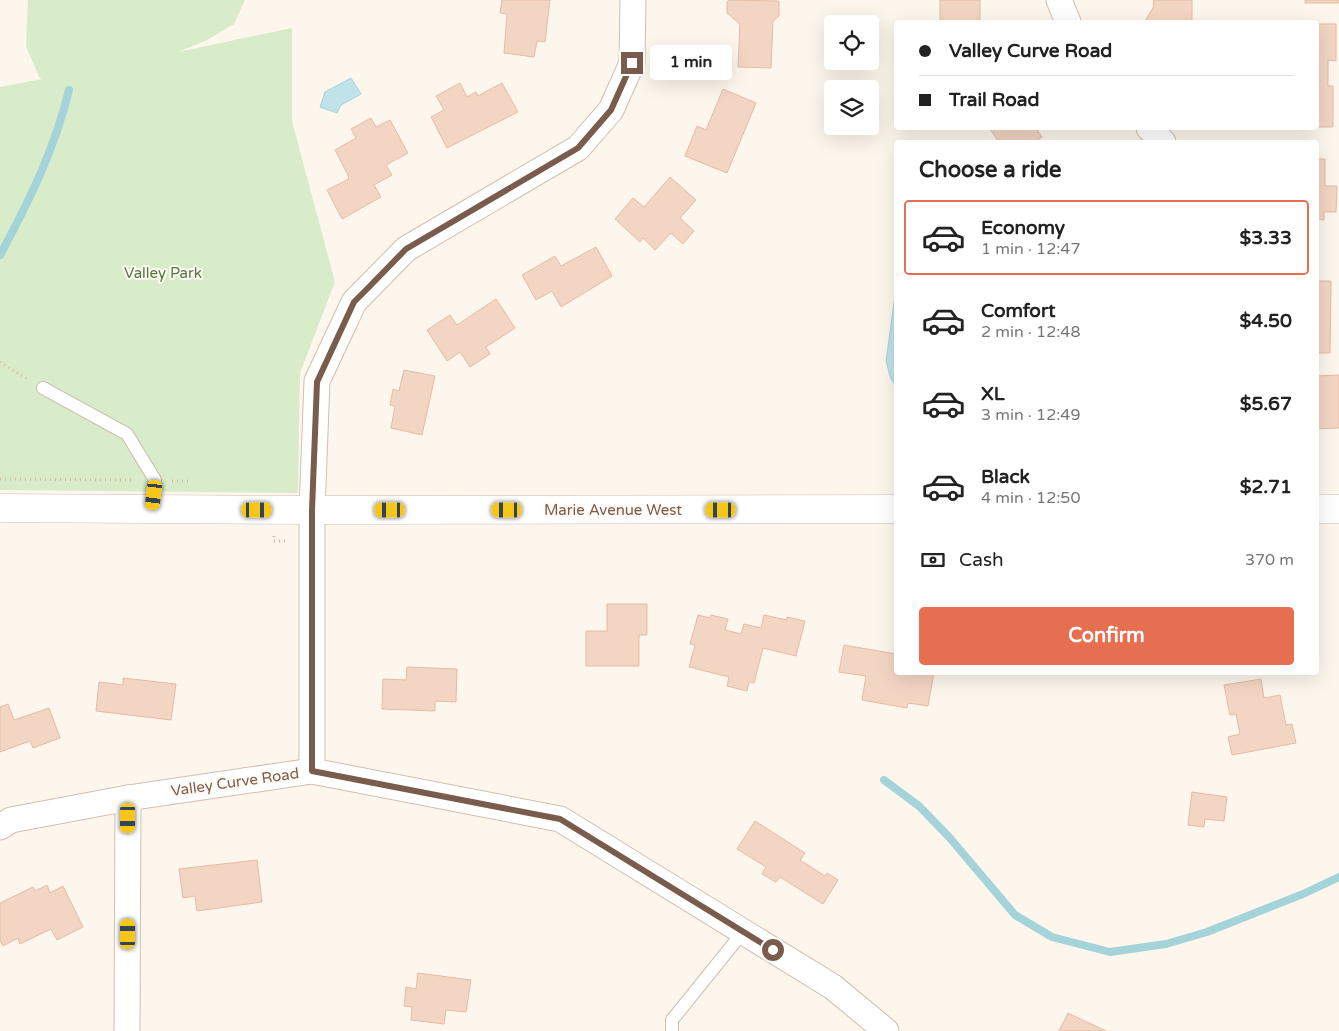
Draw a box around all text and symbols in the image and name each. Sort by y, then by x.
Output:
map controls [824,15,879,135]
button: locate [824,15,879,70]
text: Valley Curve Road [949,40,1112,62]
callout: 1 min [650,46,732,80]
route end [621,52,643,74]
text: 1 min [670,52,712,72]
button: layers [824,80,879,135]
text: Trail Road [949,89,1040,111]
text: Choose a ride [919,157,1062,183]
icon: car [921,215,966,260]
text: Economy [981,217,1065,239]
text: $3.33 [1240,227,1292,249]
text: 1 min · 12:47 [981,239,1080,259]
park label: Valley Park [124,264,202,282]
icon: car [921,298,966,343]
text: Comfort [981,300,1055,322]
text: $4.50 [1240,310,1292,332]
text: 2 min · 12:48 [981,322,1080,342]
icon: car [921,381,966,426]
text: XL [981,383,1005,405]
text: $5.67 [1240,393,1292,415]
text: 3 min · 12:49 [981,405,1080,425]
icon: car [921,464,966,509]
text: Black [981,466,1030,488]
text: $2.71 [1240,476,1292,498]
car [144,479,163,511]
text: 4 min · 12:50 [981,488,1080,508]
street label: Marie Avenue West [544,501,682,519]
car [242,503,272,518]
car [375,503,405,518]
car [492,503,522,518]
car [706,503,736,518]
icon: cash [919,546,947,574]
text: Cash [959,549,1004,571]
text: 370 m [1245,550,1294,570]
button: Confirm [919,607,1294,665]
street label: Valley Curve Road [170,764,300,800]
car [120,803,135,833]
car [120,919,135,949]
route start [762,939,784,961]

